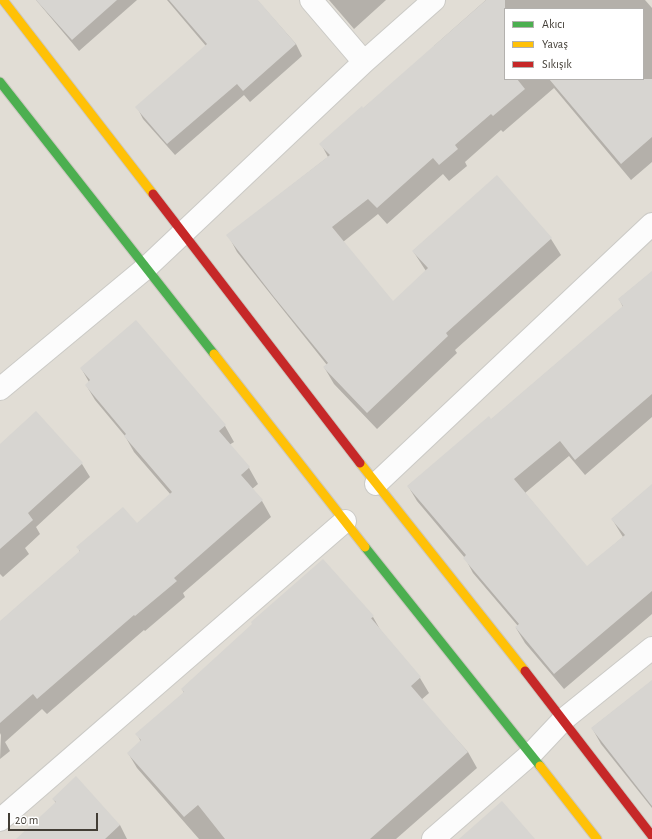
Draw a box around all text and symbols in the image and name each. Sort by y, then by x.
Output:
legend [504,8,644,80]
text: Akıcı [542,18,565,30]
text: Yavaş [542,38,568,50]
text: Sıkışık [542,58,572,70]
scale bar [10,805,100,831]
text: 20 m [15,814,38,826]

